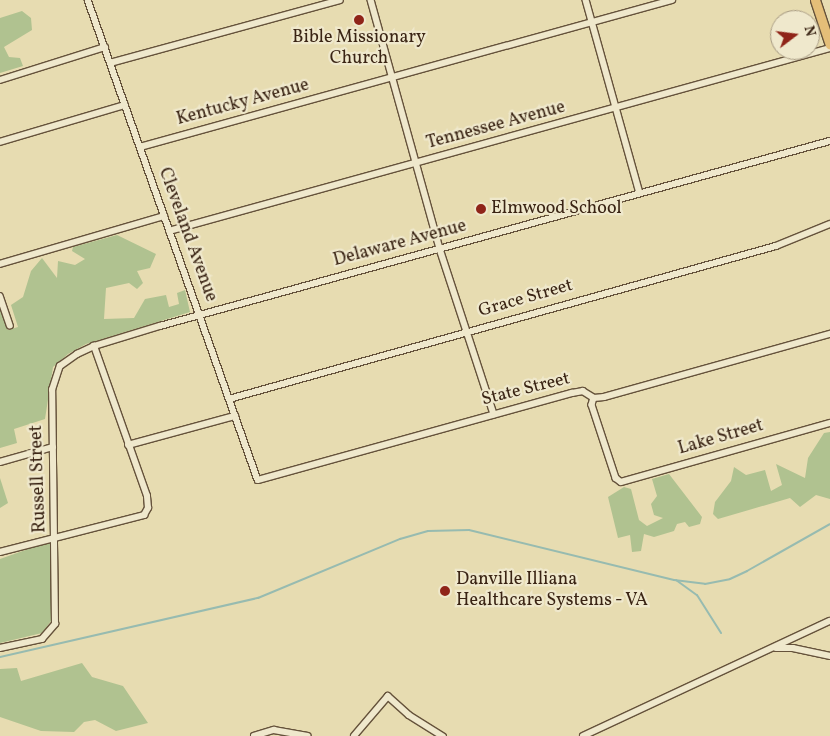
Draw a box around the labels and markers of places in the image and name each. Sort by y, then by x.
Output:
marker: Bible Missionary Church [353,14,365,26]
place label: Bible Missionary Church [292,28,426,70]
place label: Elmwood School [491,198,622,220]
marker: Elmwood School [475,203,487,215]
place label: Danville Illiana Healthcare Systems - VA [456,570,649,612]
marker: Danville Illiana Healthcare Systems - VA [438,584,452,598]

